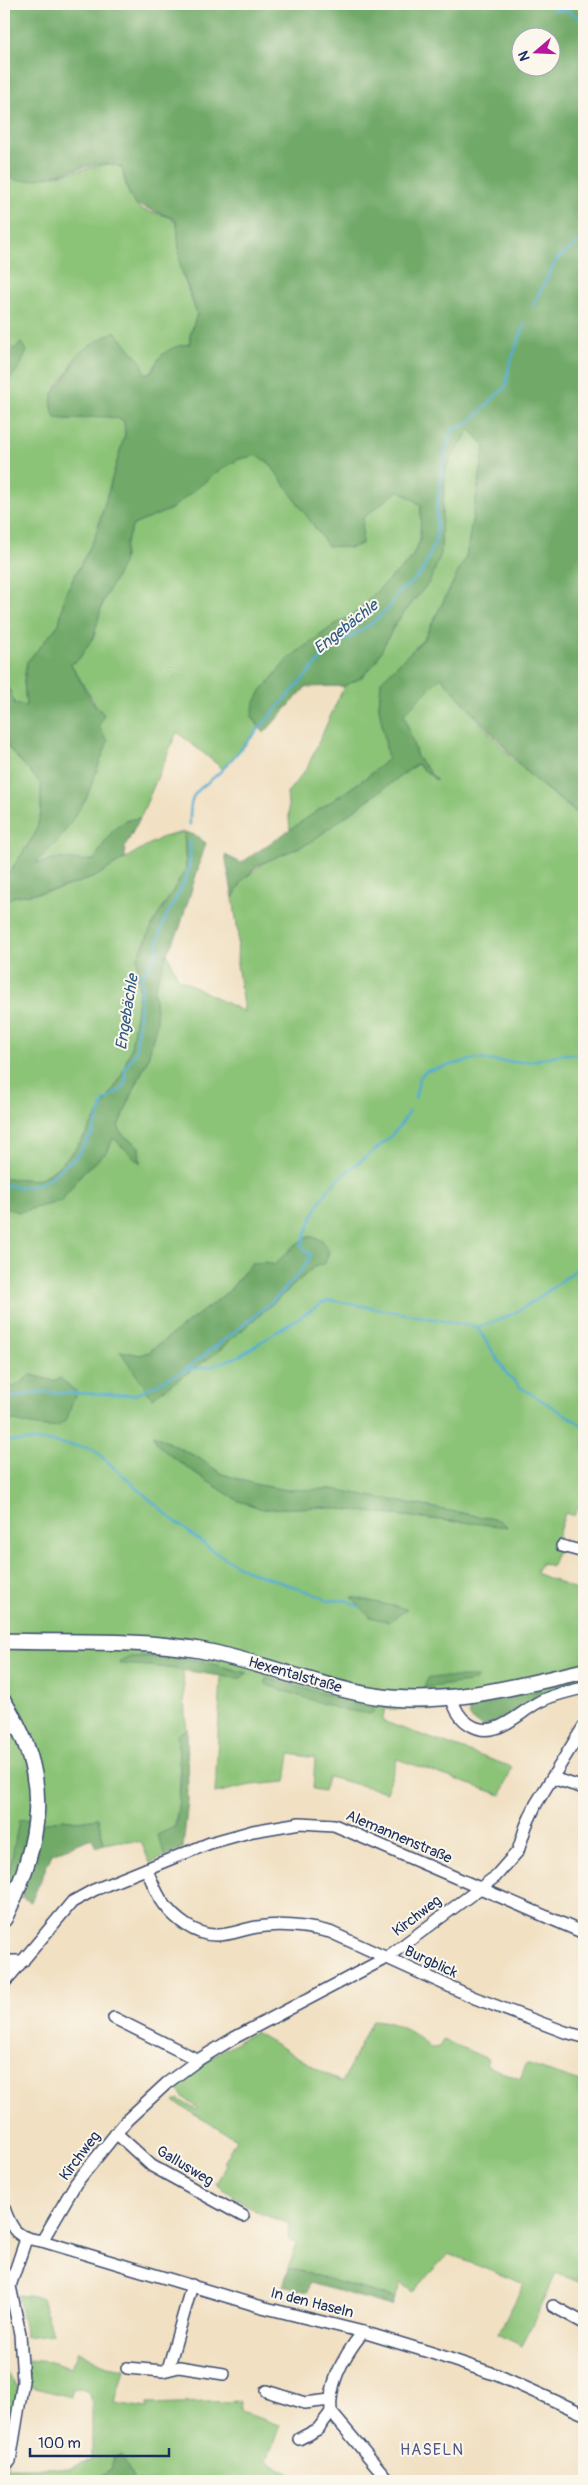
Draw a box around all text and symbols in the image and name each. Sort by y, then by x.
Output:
north arrow [510,28,560,78]
text: N [515,49,534,63]
water label: Engebächle [310,594,384,658]
water label: Engebächle [111,971,143,1051]
street label: Hexentalstraße [246,1653,345,1698]
street label: Alemannenstraße [343,1806,455,1868]
street label: Kirchweg [389,1891,445,1941]
street label: Burgblick [401,1941,461,1983]
street label: Kirchweg [55,2128,105,2184]
street label: Gallusweg [153,2142,217,2190]
street label: In den Haseln [268,2284,356,2322]
scale bar [30,2425,169,2457]
text: 100 m [38,2434,81,2453]
district label: HASELN [400,2440,464,2460]

